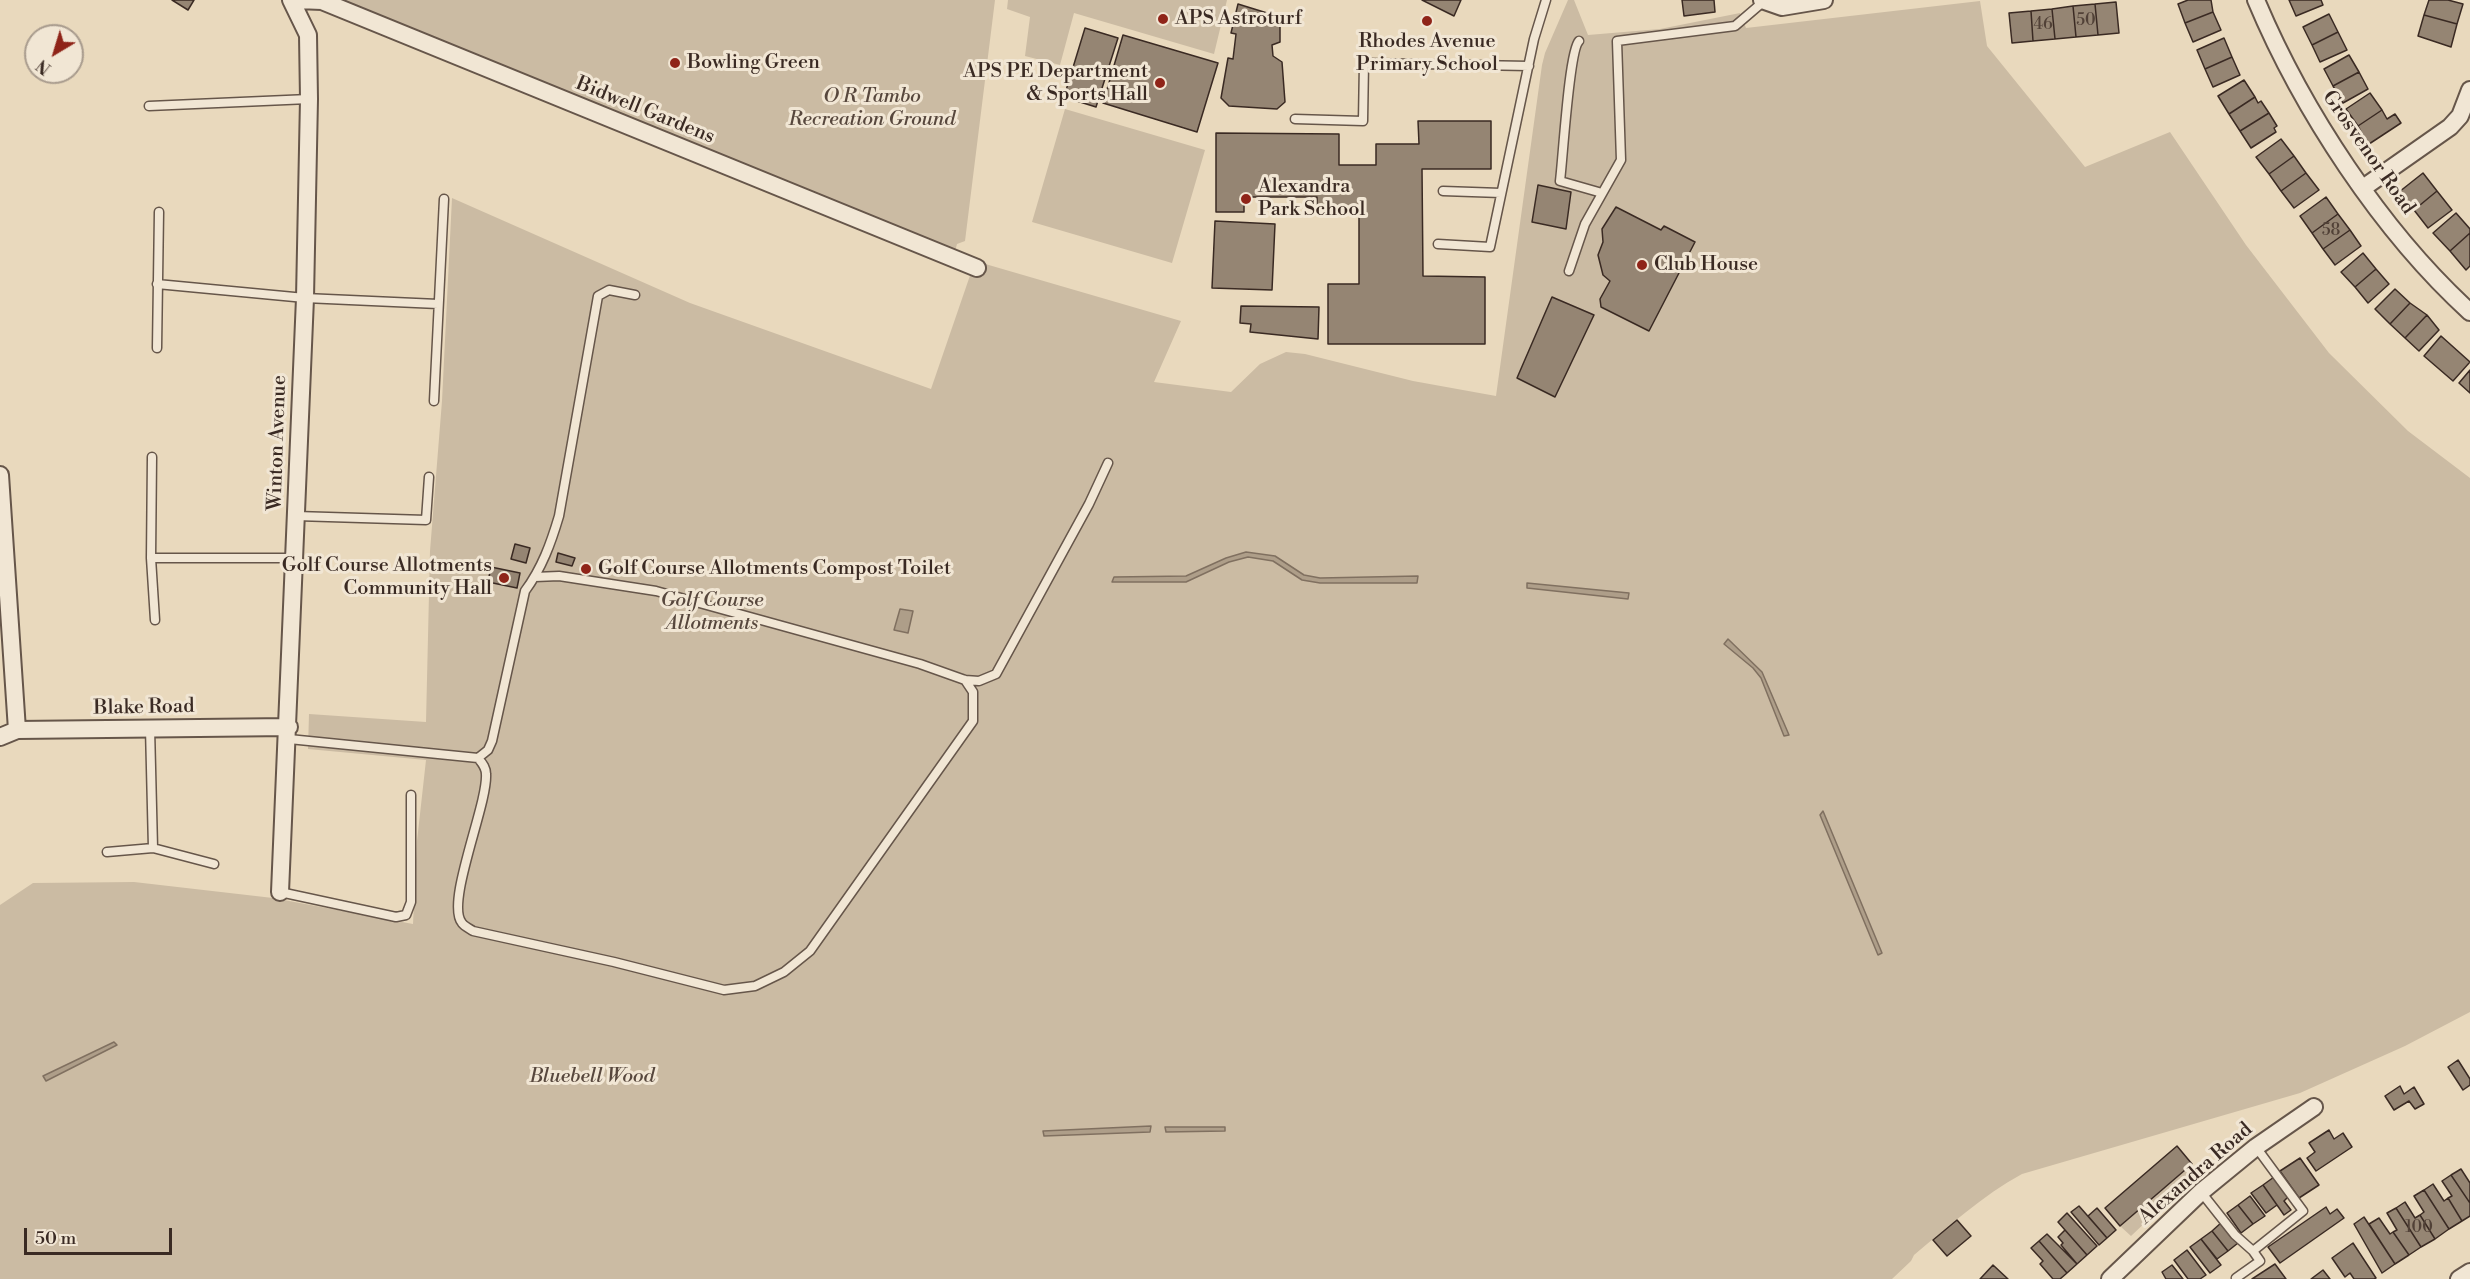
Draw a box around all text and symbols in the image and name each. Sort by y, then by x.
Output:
place label: APS Astroturf [1175,7,1302,31]
house number: 50 [2076,11,2096,31]
marker: APS Astroturf [1156,12,1170,26]
marker: Rhodes Avenue Primary School [1420,14,1434,28]
house number: 46 [2033,15,2053,35]
north arrow [24,24,84,84]
place label: Rhodes Avenue Primary School [1356,30,1498,77]
place label: Bowling Green [687,51,820,75]
text: N [33,55,55,78]
marker: Bowling Green [668,56,682,70]
place label: APS PE Department & Sports Hall [963,60,1148,107]
street label: Bidwell Gardens [572,72,718,150]
marker: APS PE Department & Sports Hall [1153,76,1167,90]
park label: O R Tambo Recreation Ground [789,85,955,132]
street label: Grosvenor Road [2316,86,2420,220]
place label: Alexandra Park School [1258,175,1365,222]
marker: Alexandra Park School [1239,192,1253,206]
house number: 58 [2322,221,2340,241]
place label: Club House [1654,253,1758,277]
marker: Club House [1635,258,1649,272]
street label: Winton Avenue [264,375,292,511]
place label: Golf Course Allotments Community Hall [282,554,492,601]
place label: Golf Course Allotments Compost Toilet [598,557,951,581]
marker: Golf Course Allotments Compost Toilet [579,562,593,576]
marker: Golf Course Allotments Community Hall [497,571,511,585]
park label: Golf Course Allotments [660,589,764,636]
street label: Blake Road [93,695,195,721]
park label: Bluebell Wood [529,1065,655,1089]
street label: Alexandra Road [2134,1118,2258,1230]
scale bar [27,1216,176,1254]
house number: 100 [2405,1218,2433,1238]
text: 50 m [35,1227,76,1250]

